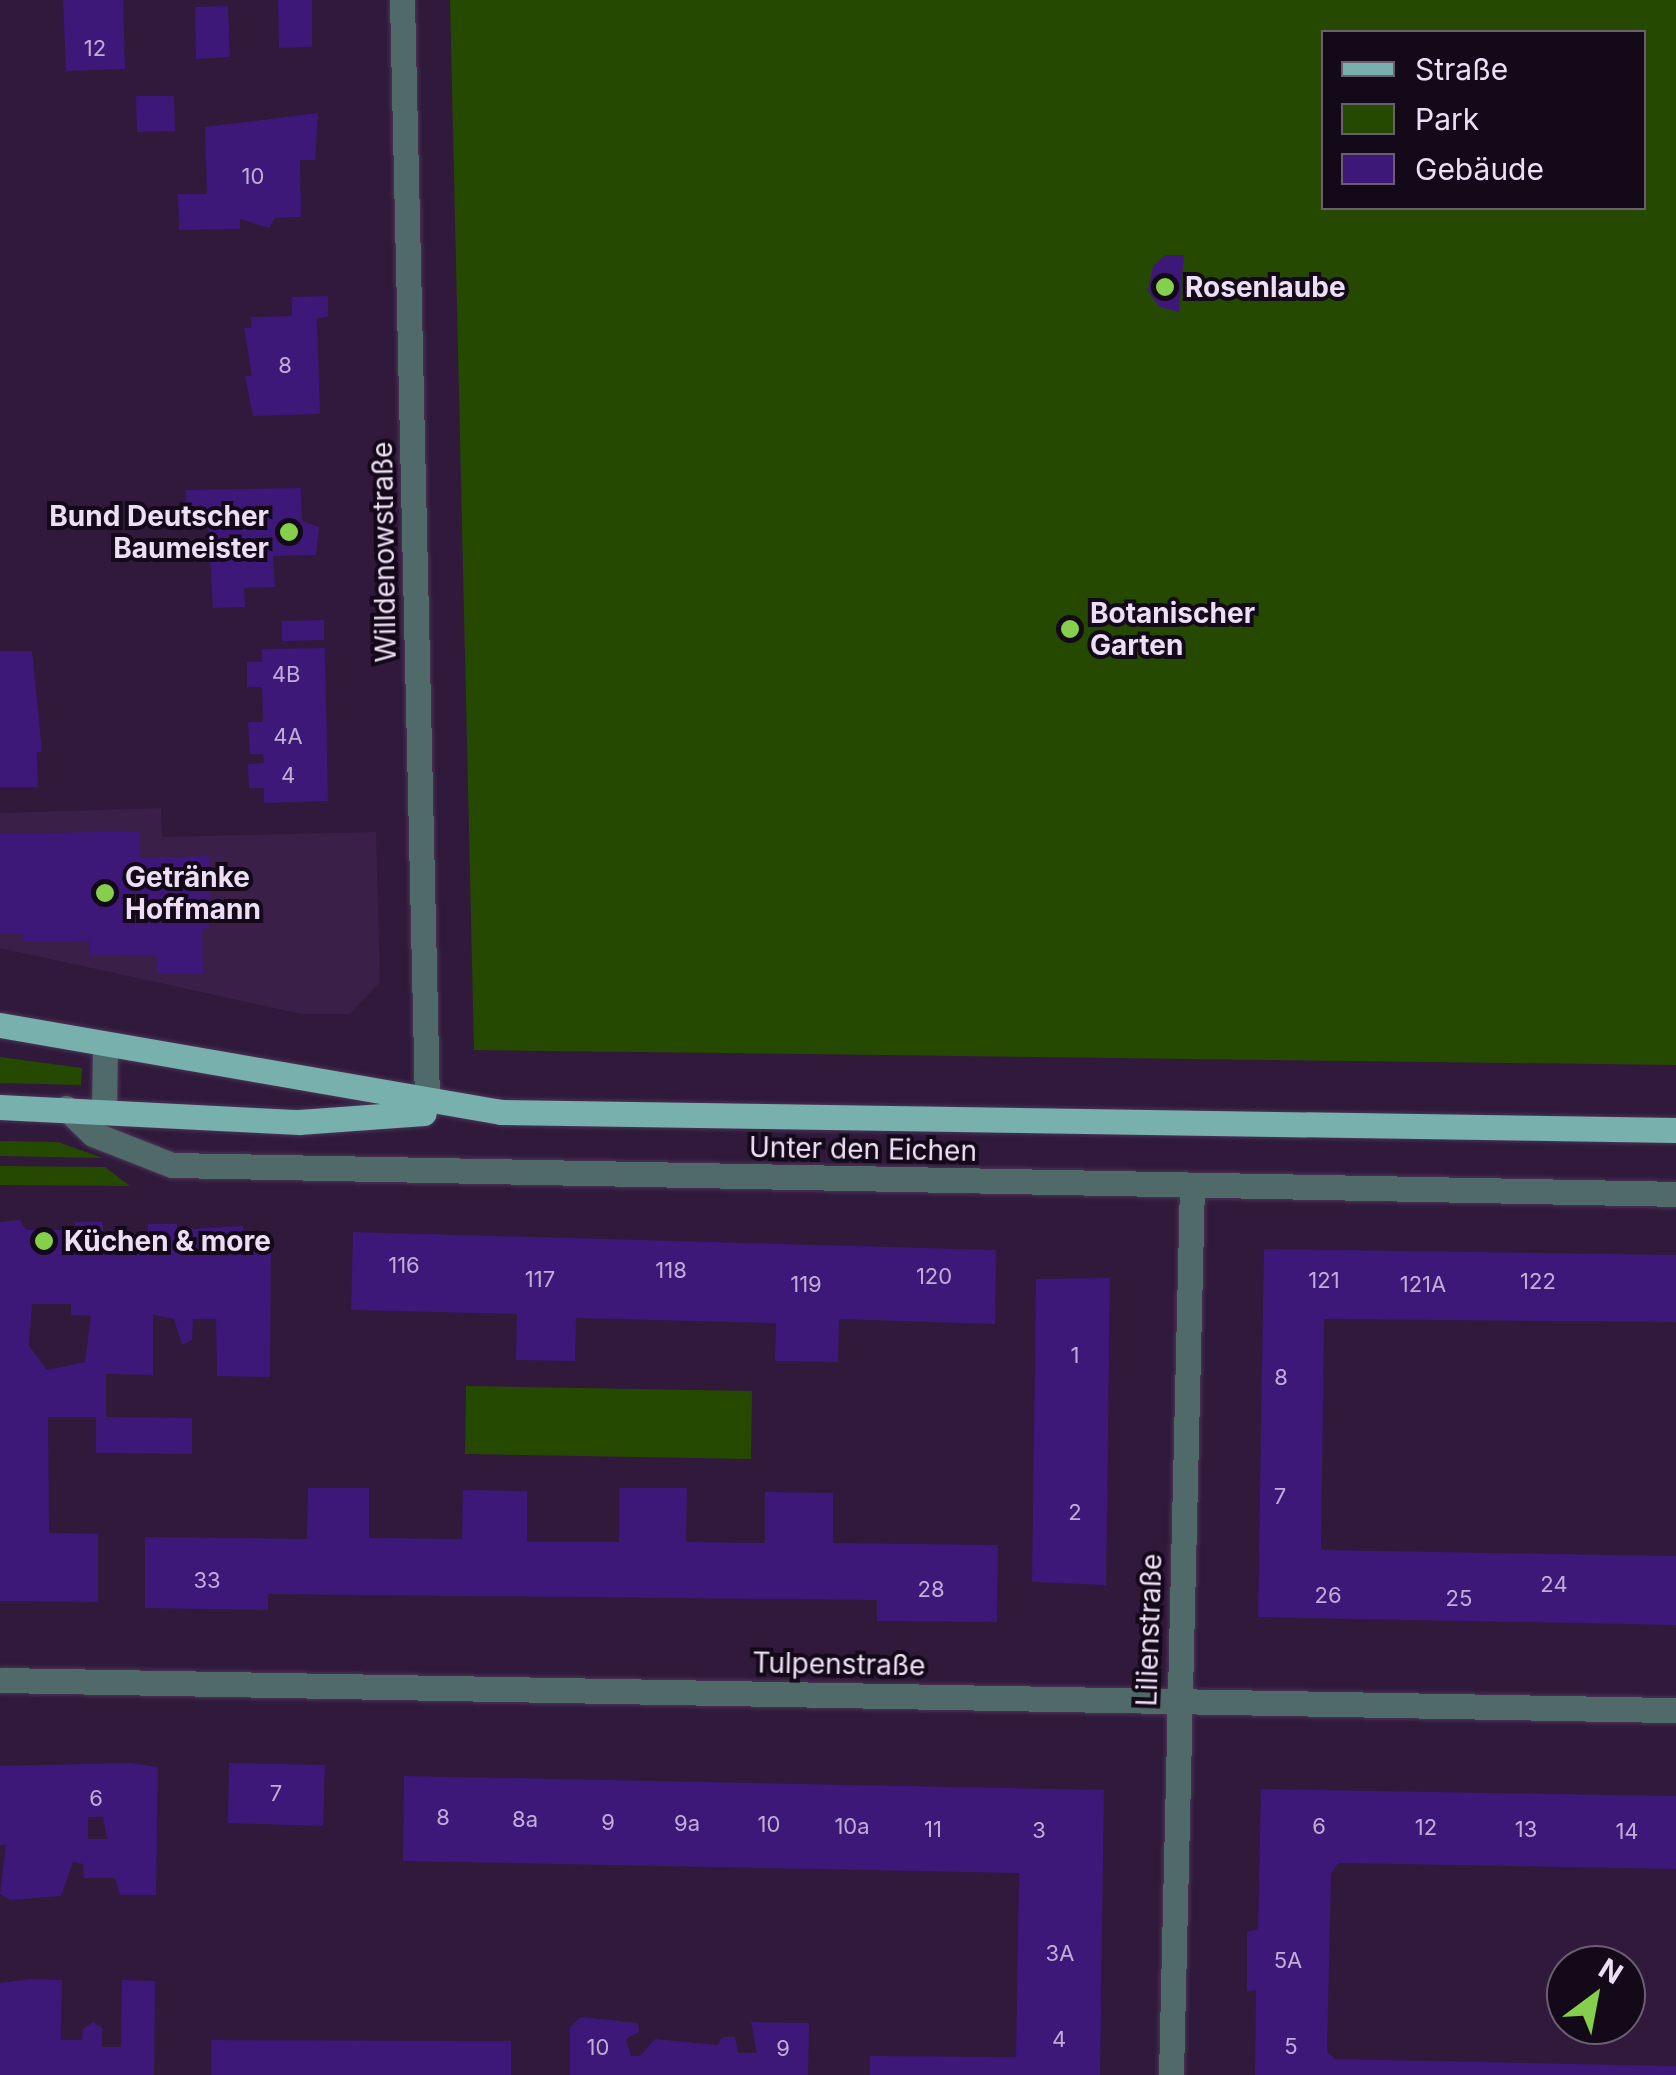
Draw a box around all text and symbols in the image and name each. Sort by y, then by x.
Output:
legend [1321,30,1646,210]
house number: 12 [84,36,106,62]
text: Straße [1415,51,1508,87]
text: Park [1415,101,1479,137]
text: Gebäude [1415,151,1544,187]
house number: 10 [242,164,264,190]
place label: Rosenlaube [1185,270,1346,304]
marker: Rosenlaube [1154,276,1176,298]
house number: 8 [278,353,292,379]
street label: Willdenowstraße [365,441,403,663]
place label: Bund Deutscher Baumeister [49,499,269,565]
marker: Bund Deutscher Baumeister [278,521,300,543]
place label: Botanischer Garten [1090,596,1255,662]
marker: Botanischer Garten [1059,618,1081,640]
house number: 4B [272,662,300,688]
house number: 4A [273,724,303,750]
house number: 4 [281,763,295,789]
place label: Getränke Hoffmann [125,860,261,926]
marker: Getränke Hoffmann [94,882,116,904]
street label: Unter den Eichen [749,1130,977,1168]
place label: Küchen & more [64,1224,271,1258]
marker: Küchen & more [33,1230,55,1252]
house number: 116 [388,1253,420,1279]
house number: 118 [655,1258,687,1284]
house number: 120 [916,1264,952,1290]
house number: 117 [525,1267,555,1293]
house number: 121 [1308,1268,1340,1294]
house number: 122 [1520,1269,1556,1295]
house number: 119 [790,1272,822,1298]
house number: 121A [1400,1272,1446,1298]
house number: 1 [1071,1343,1079,1369]
house number: 8 [1274,1365,1288,1391]
house number: 7 [1274,1484,1286,1510]
house number: 2 [1068,1500,1082,1526]
street label: Lilienstraße [1130,1553,1168,1707]
house number: 33 [193,1568,221,1594]
house number: 24 [1540,1572,1568,1598]
house number: 28 [917,1577,945,1603]
house number: 26 [1314,1583,1342,1609]
house number: 25 [1446,1586,1472,1612]
street label: Tulpenstraße [752,1646,926,1682]
house number: 7 [270,1781,282,1807]
house number: 6 [89,1786,103,1812]
house number: 8 [436,1805,450,1831]
house number: 8a [512,1807,538,1833]
house number: 9 [601,1810,615,1836]
house number: 9a [674,1811,700,1837]
house number: 10 [758,1812,780,1838]
house number: 10a [834,1814,870,1840]
house number: 6 [1312,1814,1326,1840]
house number: 12 [1415,1815,1437,1841]
house number: 11 [924,1817,942,1843]
house number: 13 [1515,1817,1537,1843]
house number: 3 [1032,1818,1046,1844]
house number: 14 [1615,1819,1639,1845]
house number: 3A [1046,1941,1074,1967]
north arrow [1546,1945,1646,2045]
house number: 5A [1274,1948,1302,1974]
text: N [1593,1951,1629,1991]
house number: 4 [1052,2027,1066,2053]
house number: 5 [1284,2034,1298,2060]
house number: 10 [587,2035,609,2061]
house number: 9 [776,2036,790,2062]

